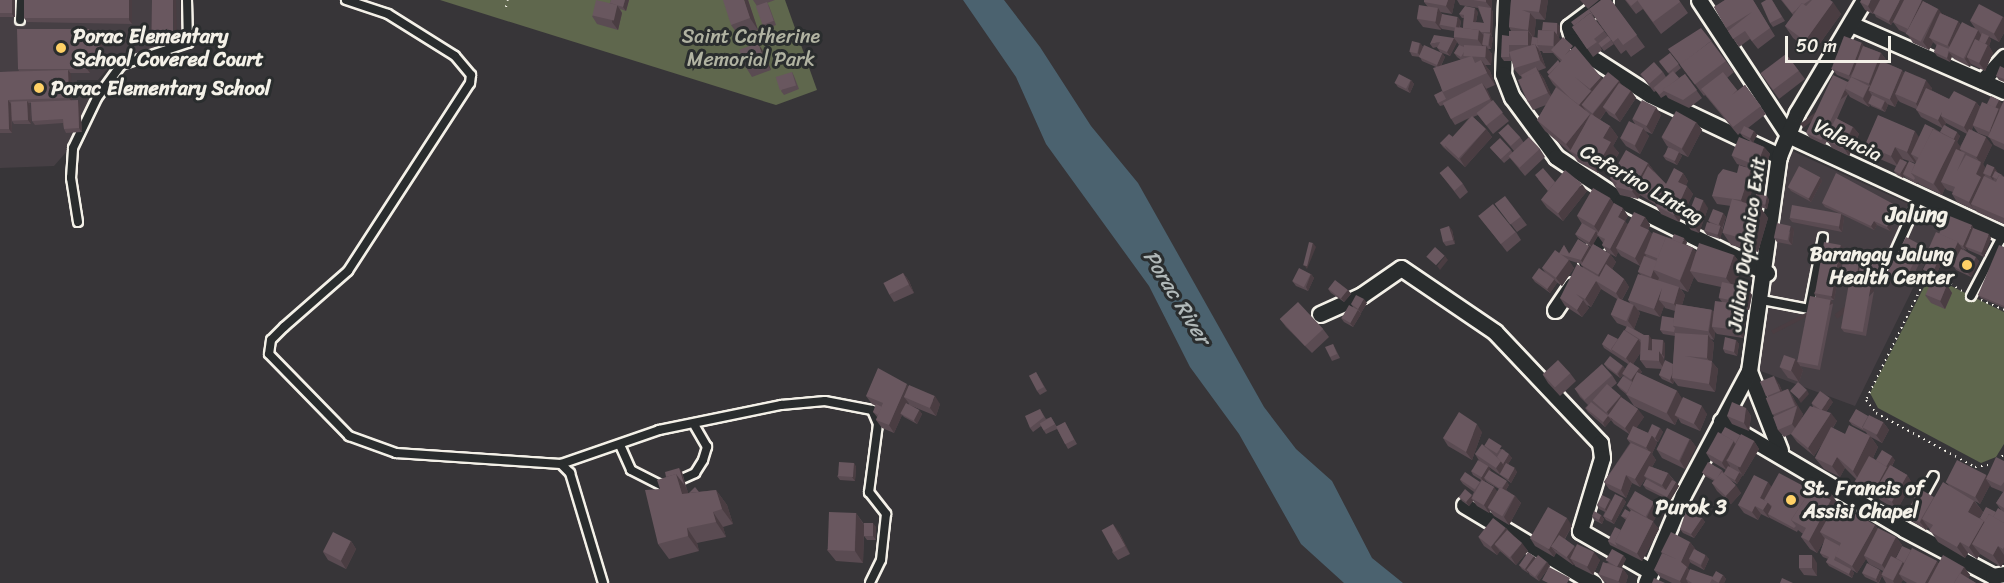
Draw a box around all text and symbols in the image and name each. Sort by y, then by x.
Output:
place label: Porac Elementary School Covered Court [73,24,263,71]
park label: Saint Catherine Memorial Park [681,24,821,71]
scale bar [1788,24,1894,62]
text: 50 m [1796,30,1837,62]
marker: Porac Elementary School Covered Court [54,41,68,55]
place label: Porac Elementary School [51,76,272,100]
marker: Porac Elementary School [32,81,46,95]
street label: Valencia [1810,113,1886,167]
street label: Ceferino LIntag [1576,139,1708,229]
street label: Julian Dychaico Exit [1723,155,1771,333]
district label: Jalung [1886,202,1948,228]
place label: Barangay Jalung Health Center [1810,242,1954,289]
water label: Porac River [1138,245,1216,349]
marker: Barangay Jalung Health Center [1958,256,1976,274]
place label: St. Francis of Assisi Chapel [1803,476,1924,523]
marker: St. Francis of Assisi Chapel [1784,493,1798,507]
district label: Purok 3 [1655,494,1727,520]

